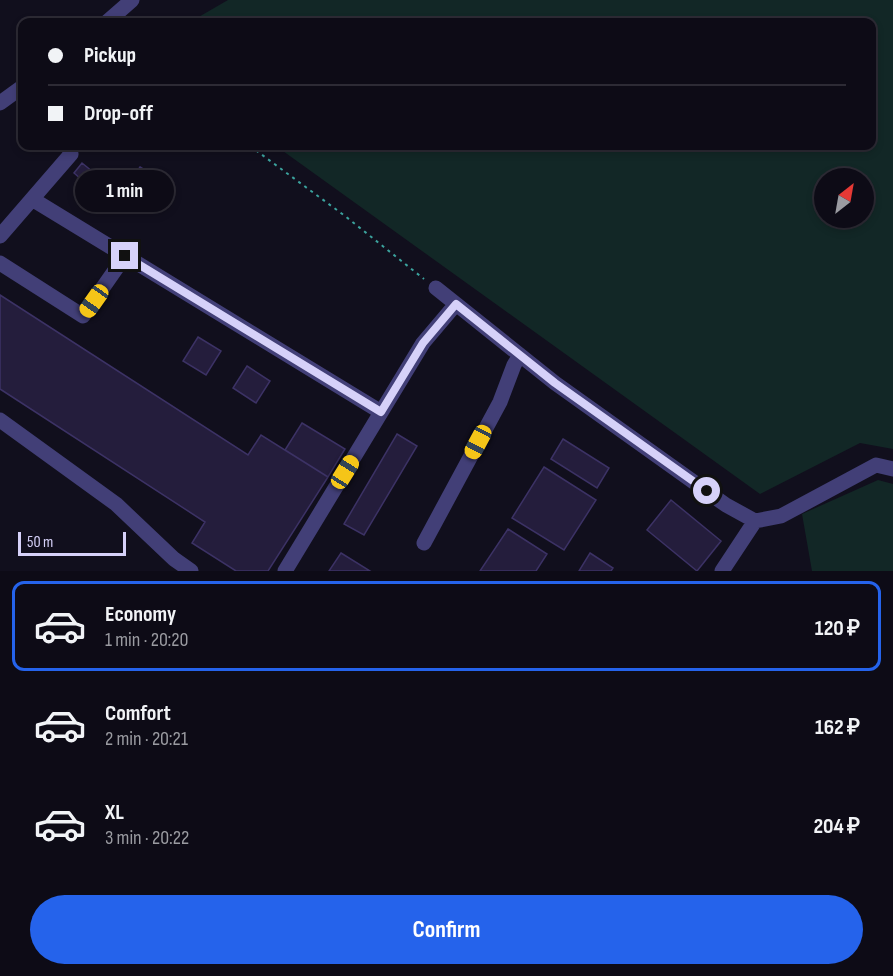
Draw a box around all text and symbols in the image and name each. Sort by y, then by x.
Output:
text: Pickup [84,42,136,69]
text: Drop-off [84,100,153,127]
north arrow [814,168,874,228]
map controls [814,168,874,228]
callout: 1 min [76,169,174,211]
text: 1 min [106,179,143,203]
route end [111,242,138,269]
car [76,281,112,321]
car [462,422,494,462]
car [328,452,362,492]
route start [693,477,720,504]
scale bar [18,529,126,556]
text: 50 m [27,533,53,552]
icon: car [33,599,87,653]
text: Economy [105,601,176,628]
text: 120 ₽ [815,615,860,642]
text: 1 min · 20:20 [105,628,189,652]
icon: car [33,698,87,752]
text: Comfort [105,700,171,727]
text: 162 ₽ [815,714,860,741]
text: 2 min · 20:21 [105,727,188,751]
icon: car [33,797,87,851]
text: XL [105,799,124,826]
text: 204 ₽ [813,813,860,840]
text: 3 min · 20:22 [105,826,189,850]
button: Confirm [30,895,863,964]

